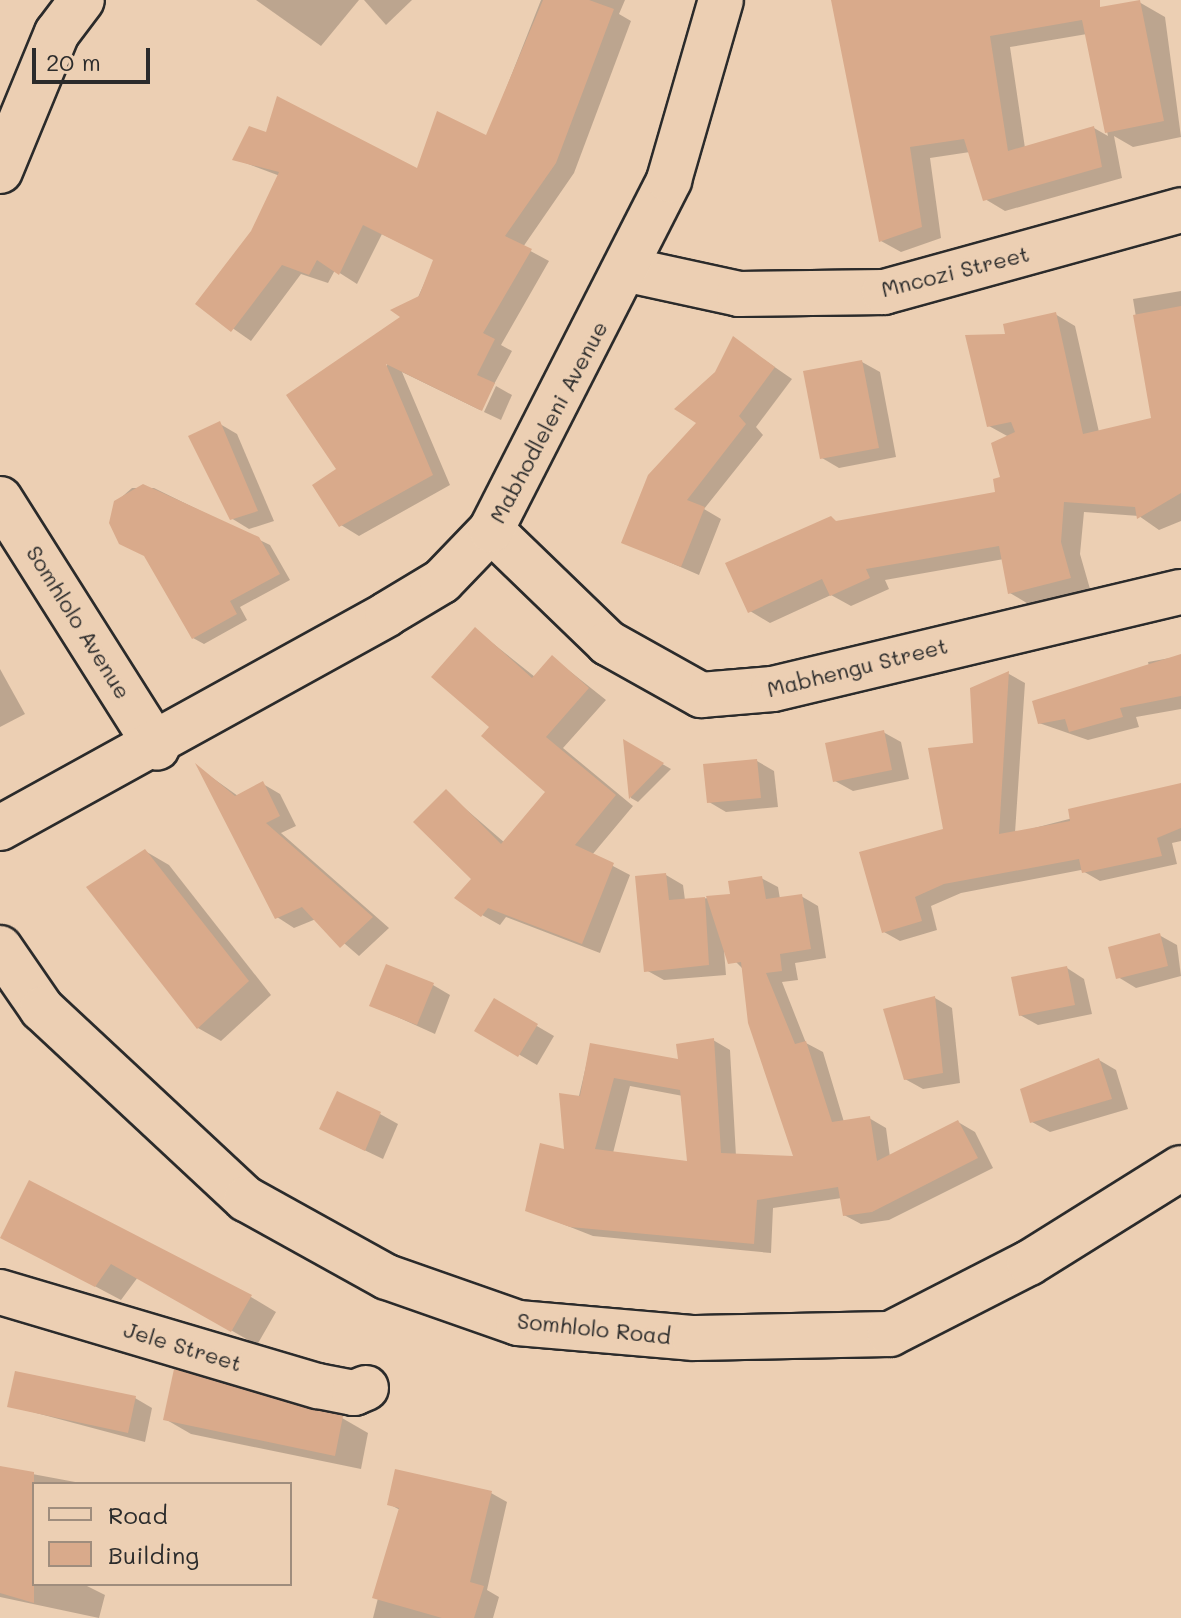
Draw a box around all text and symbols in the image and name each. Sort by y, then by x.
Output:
scale bar [36,32,154,82]
text: 20 m [46,46,101,77]
street label: Mncozi Street [878,240,1032,302]
street label: Mabhodleleni Avenue [484,316,612,528]
street label: Somhlolo Avenue [21,541,137,703]
street label: Mabhengu Street [764,632,950,702]
street label: Somhlolo Road [516,1307,672,1349]
street label: Jele Street [121,1316,245,1376]
legend [32,1482,292,1586]
text: Road [108,1499,168,1530]
text: Building [108,1539,199,1570]

